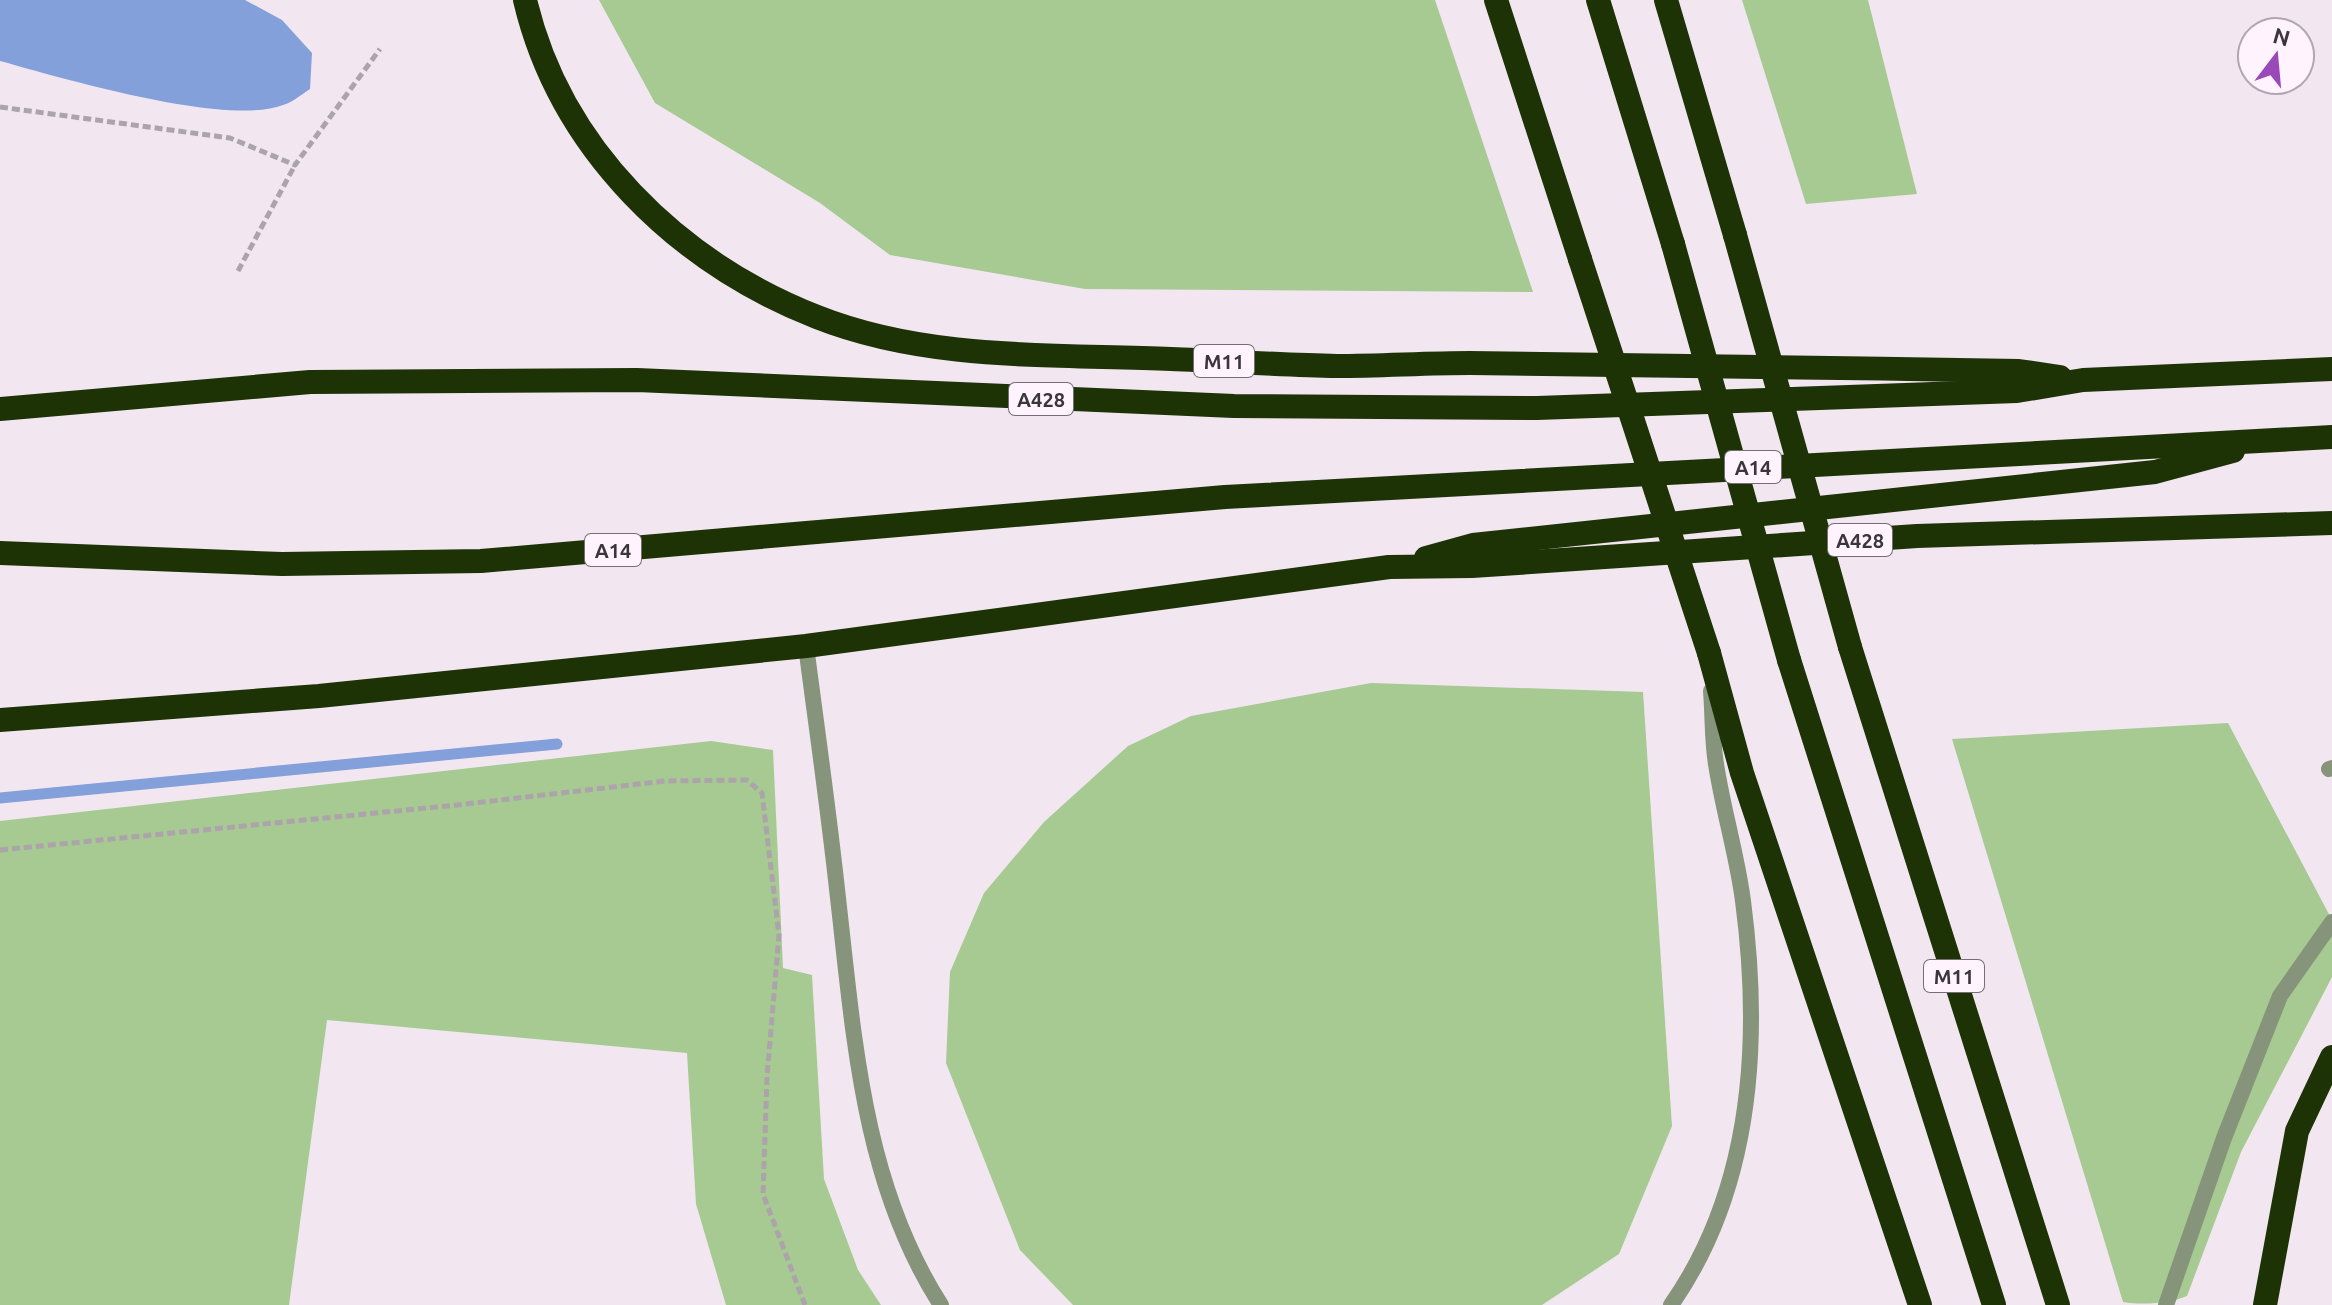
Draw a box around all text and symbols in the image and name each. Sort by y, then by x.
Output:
north arrow [2236,16,2316,96]
text: N [2270,22,2293,51]
road number: M11 [1194,345,1254,377]
road number: A428 [1009,383,1073,415]
road number: A14 [1725,451,1781,483]
road number: A428 [1828,524,1892,556]
road number: A14 [585,534,641,566]
road number: M11 [1924,960,1984,992]

